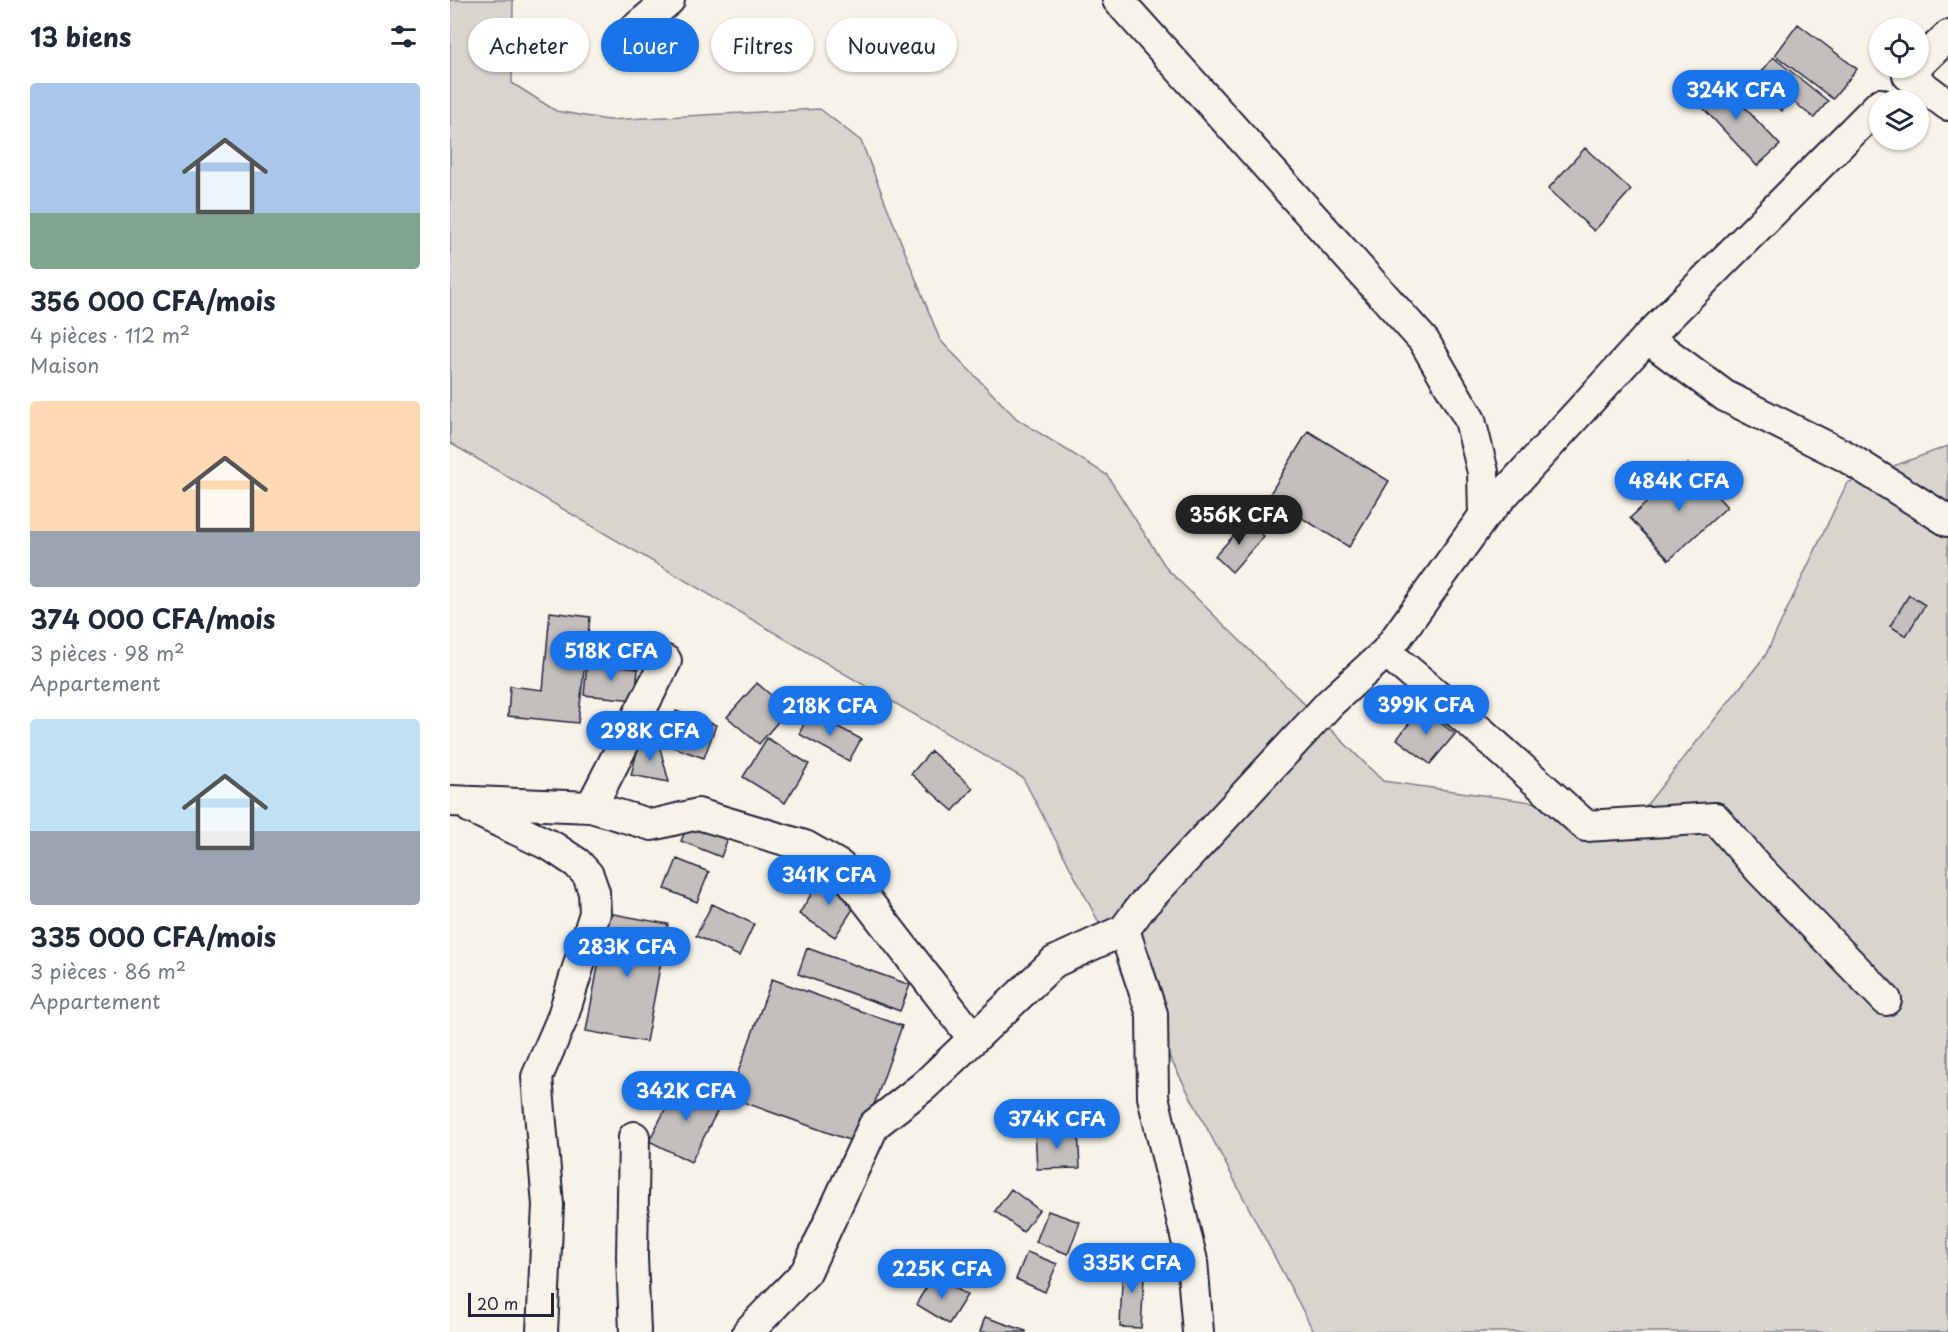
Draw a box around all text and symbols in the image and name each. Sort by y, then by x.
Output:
text: 13 biens [30,17,131,56]
chip: Acheter [468,18,589,72]
chip: Louer [601,18,699,72]
chip: Filtres [711,18,814,72]
chip: Nouveau [826,18,957,72]
map controls [1869,18,1929,150]
button: locate [1869,18,1929,78]
icon: filters [387,20,420,53]
pin: 324K CFA [1674,70,1798,121]
text: 324K CFA [1686,74,1786,104]
button: layers [1869,90,1929,150]
icon: home [171,122,279,230]
text: 356 000 CFA/mois [30,281,276,320]
text: 4 pièces · 112 m² [30,320,190,350]
text: Maison [30,350,99,380]
icon: home [171,440,279,548]
pin: 484K CFA [1617,461,1741,512]
text: 484K CFA [1629,465,1729,495]
pin: 356K CFA [1177,495,1301,546]
text: 356K CFA [1190,499,1289,529]
text: 374 000 CFA/mois [30,599,275,638]
pin: 518K CFA [549,631,673,682]
text: 518K CFA [564,635,658,665]
text: 3 pièces · 98 m² [30,638,185,668]
text: Appartement [30,668,160,698]
pin: 399K CFA [1364,685,1488,736]
pin: 218K CFA [768,686,892,737]
text: 399K CFA [1377,689,1475,719]
text: 218K CFA [782,690,878,720]
pin: 298K CFA [588,711,712,762]
text: 298K CFA [600,715,700,745]
icon: home [171,758,279,866]
pin: 341K CFA [767,855,891,906]
text: 341K CFA [782,859,876,889]
text: 335 000 CFA/mois [30,917,276,956]
pin: 283K CFA [565,927,689,978]
text: 283K CFA [577,931,677,961]
text: 3 pièces · 86 m² [30,956,186,986]
text: Appartement [30,986,160,1016]
pin: 342K CFA [624,1071,748,1122]
text: 342K CFA [636,1075,736,1105]
pin: 374K CFA [995,1099,1119,1150]
text: 374K CFA [1008,1103,1106,1133]
pin: 335K CFA [1070,1243,1194,1294]
text: 335K CFA [1082,1247,1182,1277]
pin: 225K CFA [880,1249,1004,1300]
text: 225K CFA [892,1253,992,1283]
scale bar [468,1290,554,1318]
text: 20 m [477,1291,518,1315]

